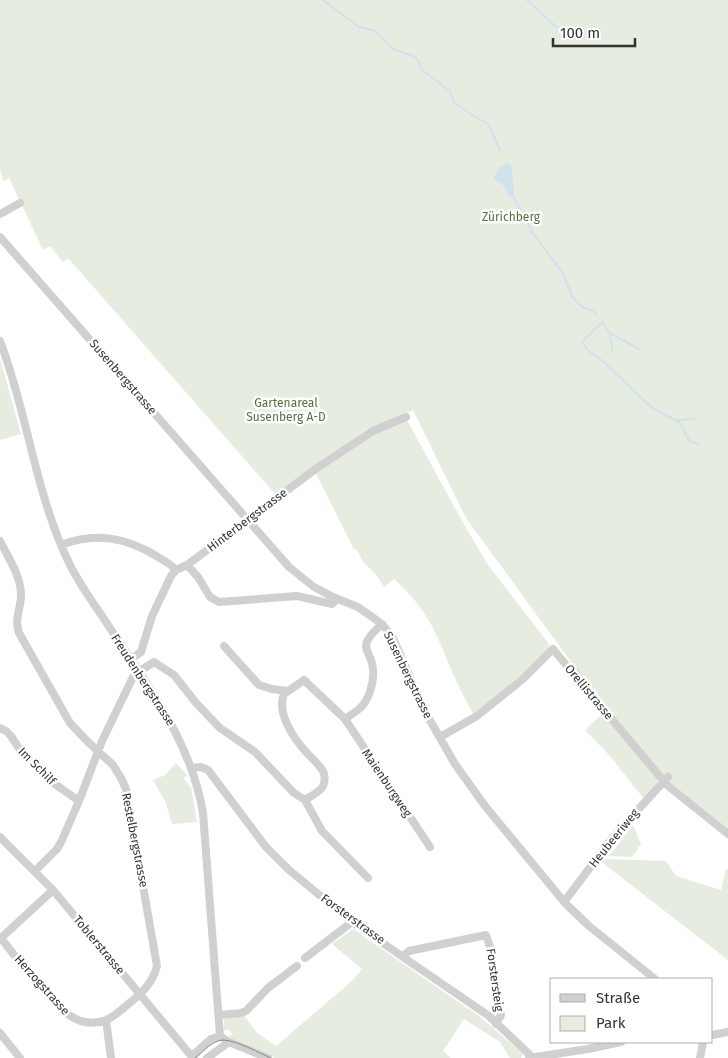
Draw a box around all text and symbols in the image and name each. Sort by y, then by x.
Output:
scale bar [553,15,636,47]
text: 100 m [560,24,600,42]
park label: Zürichberg [482,210,541,224]
street label: Susenbergstrasse [86,336,160,418]
park label: Gartenareal Susenberg A-D [246,396,326,424]
street label: Hinterbergstrasse [204,485,290,555]
street label: Susenbergstrasse [381,629,435,721]
street label: Freudenbergstrasse [108,632,178,728]
street label: Orellistrasse [562,662,616,722]
street label: Im Schilf [15,744,59,788]
street label: Maienburgweg [359,746,415,820]
street label: Restelbergstrasse [119,792,151,888]
street label: Heubeeriweg [586,805,642,870]
street label: Forsterstrasse [318,891,388,947]
street label: Toblerstrasse [70,913,128,977]
street label: Forstersteig [484,948,506,1013]
street label: Herzogstrasse [11,952,73,1018]
legend [550,978,713,1043]
text: Straße [596,989,640,1007]
text: Park [596,1014,626,1032]

